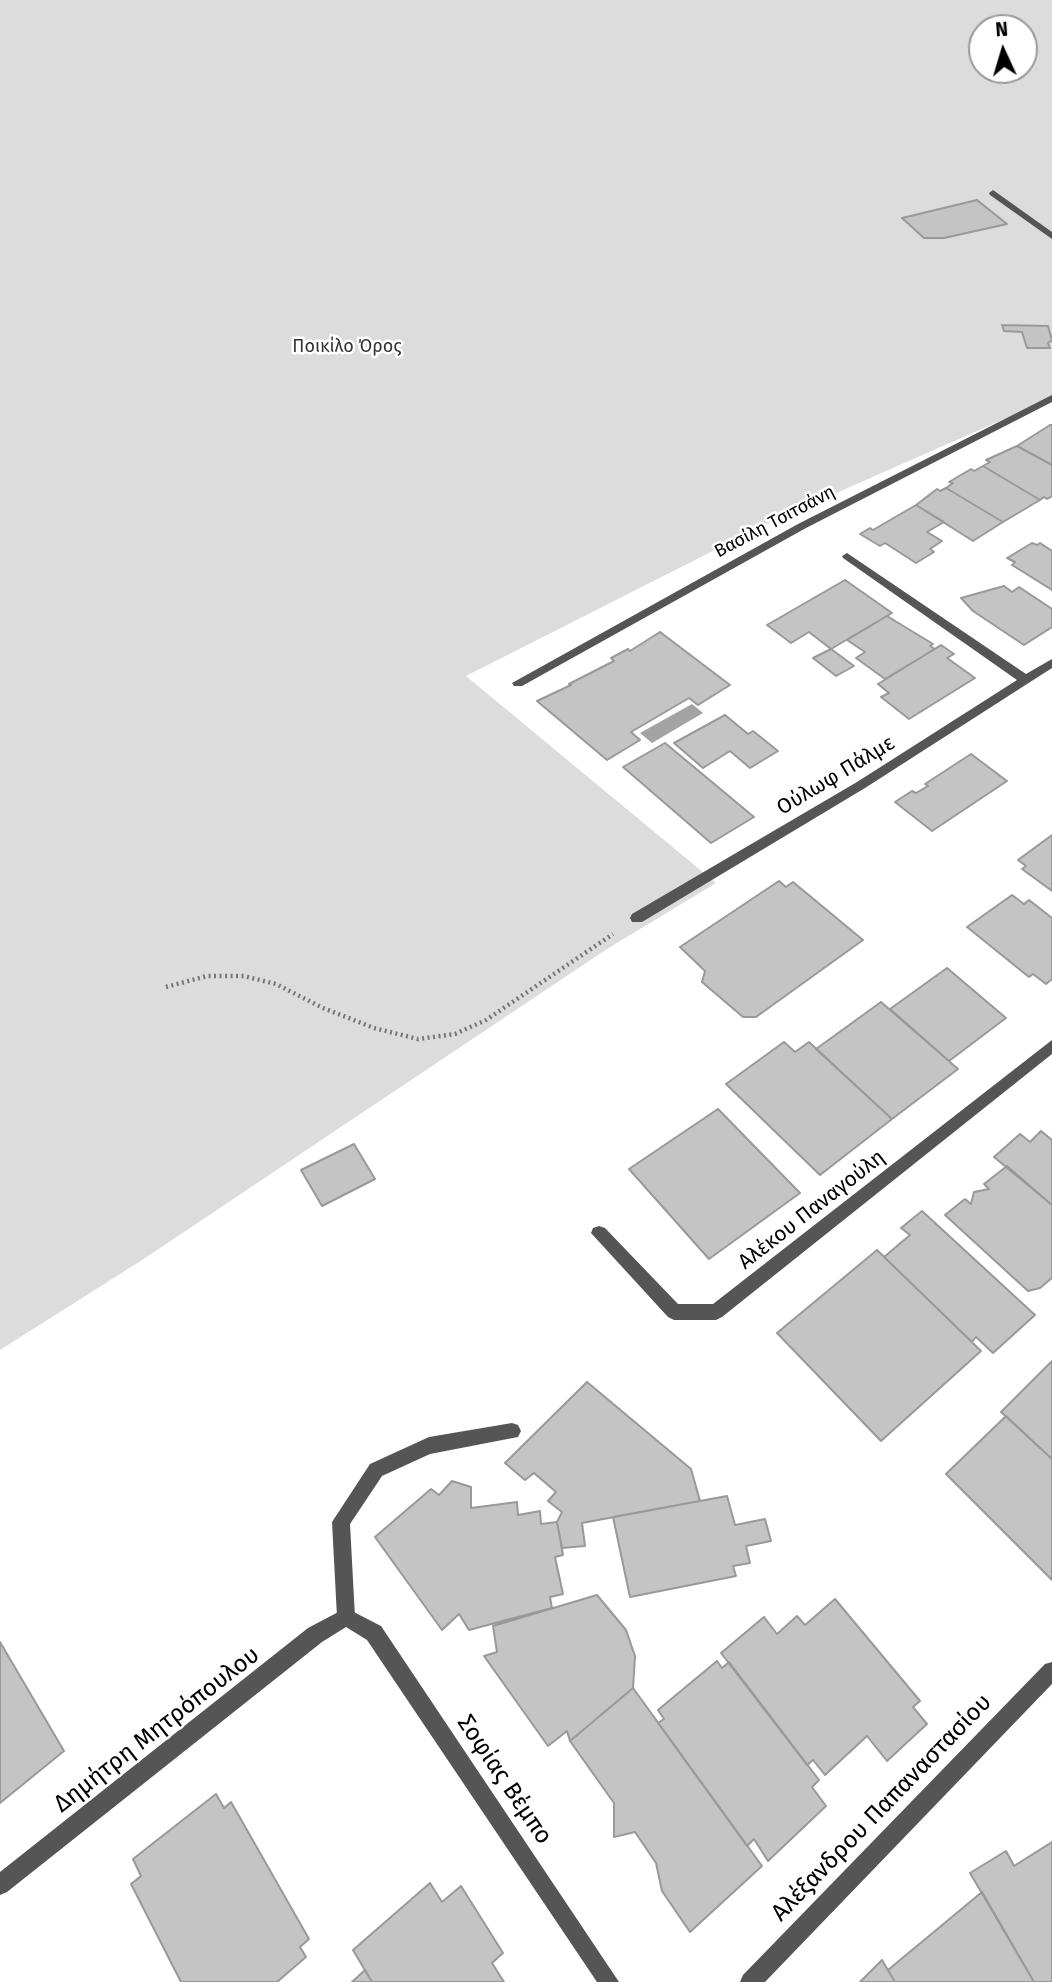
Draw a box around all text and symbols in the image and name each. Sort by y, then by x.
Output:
north arrow [968,14,1038,84]
text: N [995,18,1009,41]
park label: Ποικίλο Όρος [292,336,402,358]
street label: Βασίλη Τσιτσάνη [711,481,839,563]
street label: Ούλωφ Πάλμε [773,731,899,821]
street label: Αλέκου Παναγούλη [734,1145,890,1275]
street label: Δημήτρη Μητρόπουλου [49,1641,265,1819]
street label: Αλέξανδρου Παπαναστασίου [766,1689,998,1927]
street label: Σοφίας Βέμπο [450,1710,558,1850]

